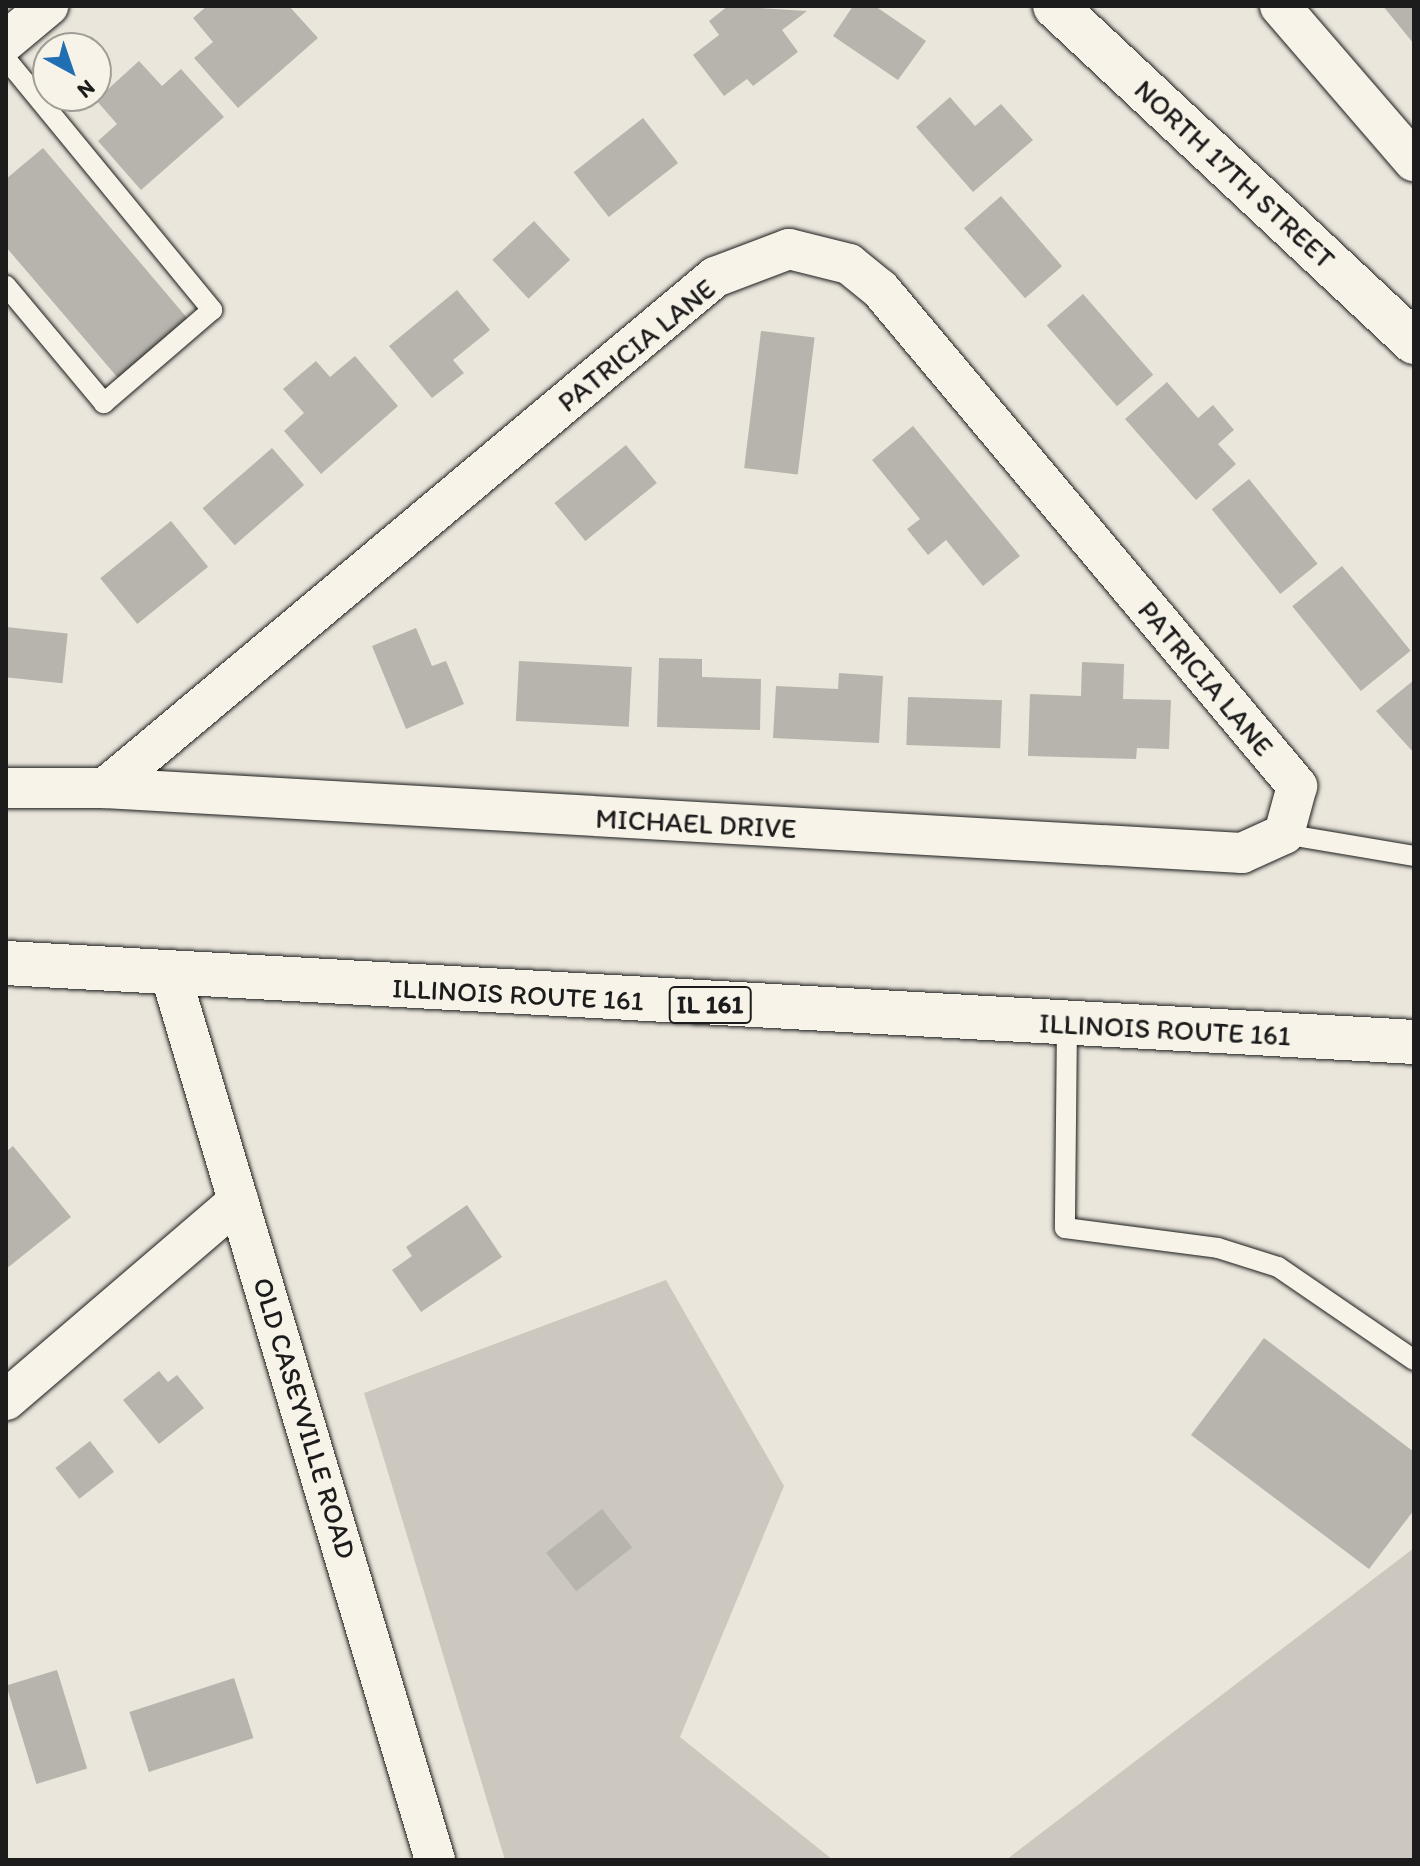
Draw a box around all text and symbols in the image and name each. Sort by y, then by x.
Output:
north arrow [32,32,112,112]
street label: NORTH 17TH STREET [1128,72,1342,276]
text: N [72,74,101,104]
street label: PATRICIA LANE [551,271,721,419]
street label: PATRICIA LANE [1131,593,1281,763]
street label: MICHAEL DRIVE [594,801,798,845]
street label: ILLINOIS ROUTE 161 [391,971,645,1017]
road number: IL 161 [668,983,752,1027]
street label: ILLINOIS ROUTE 161 [1038,1006,1292,1052]
street label: OLD CASEYVILLE ROAD [246,1274,364,1562]

